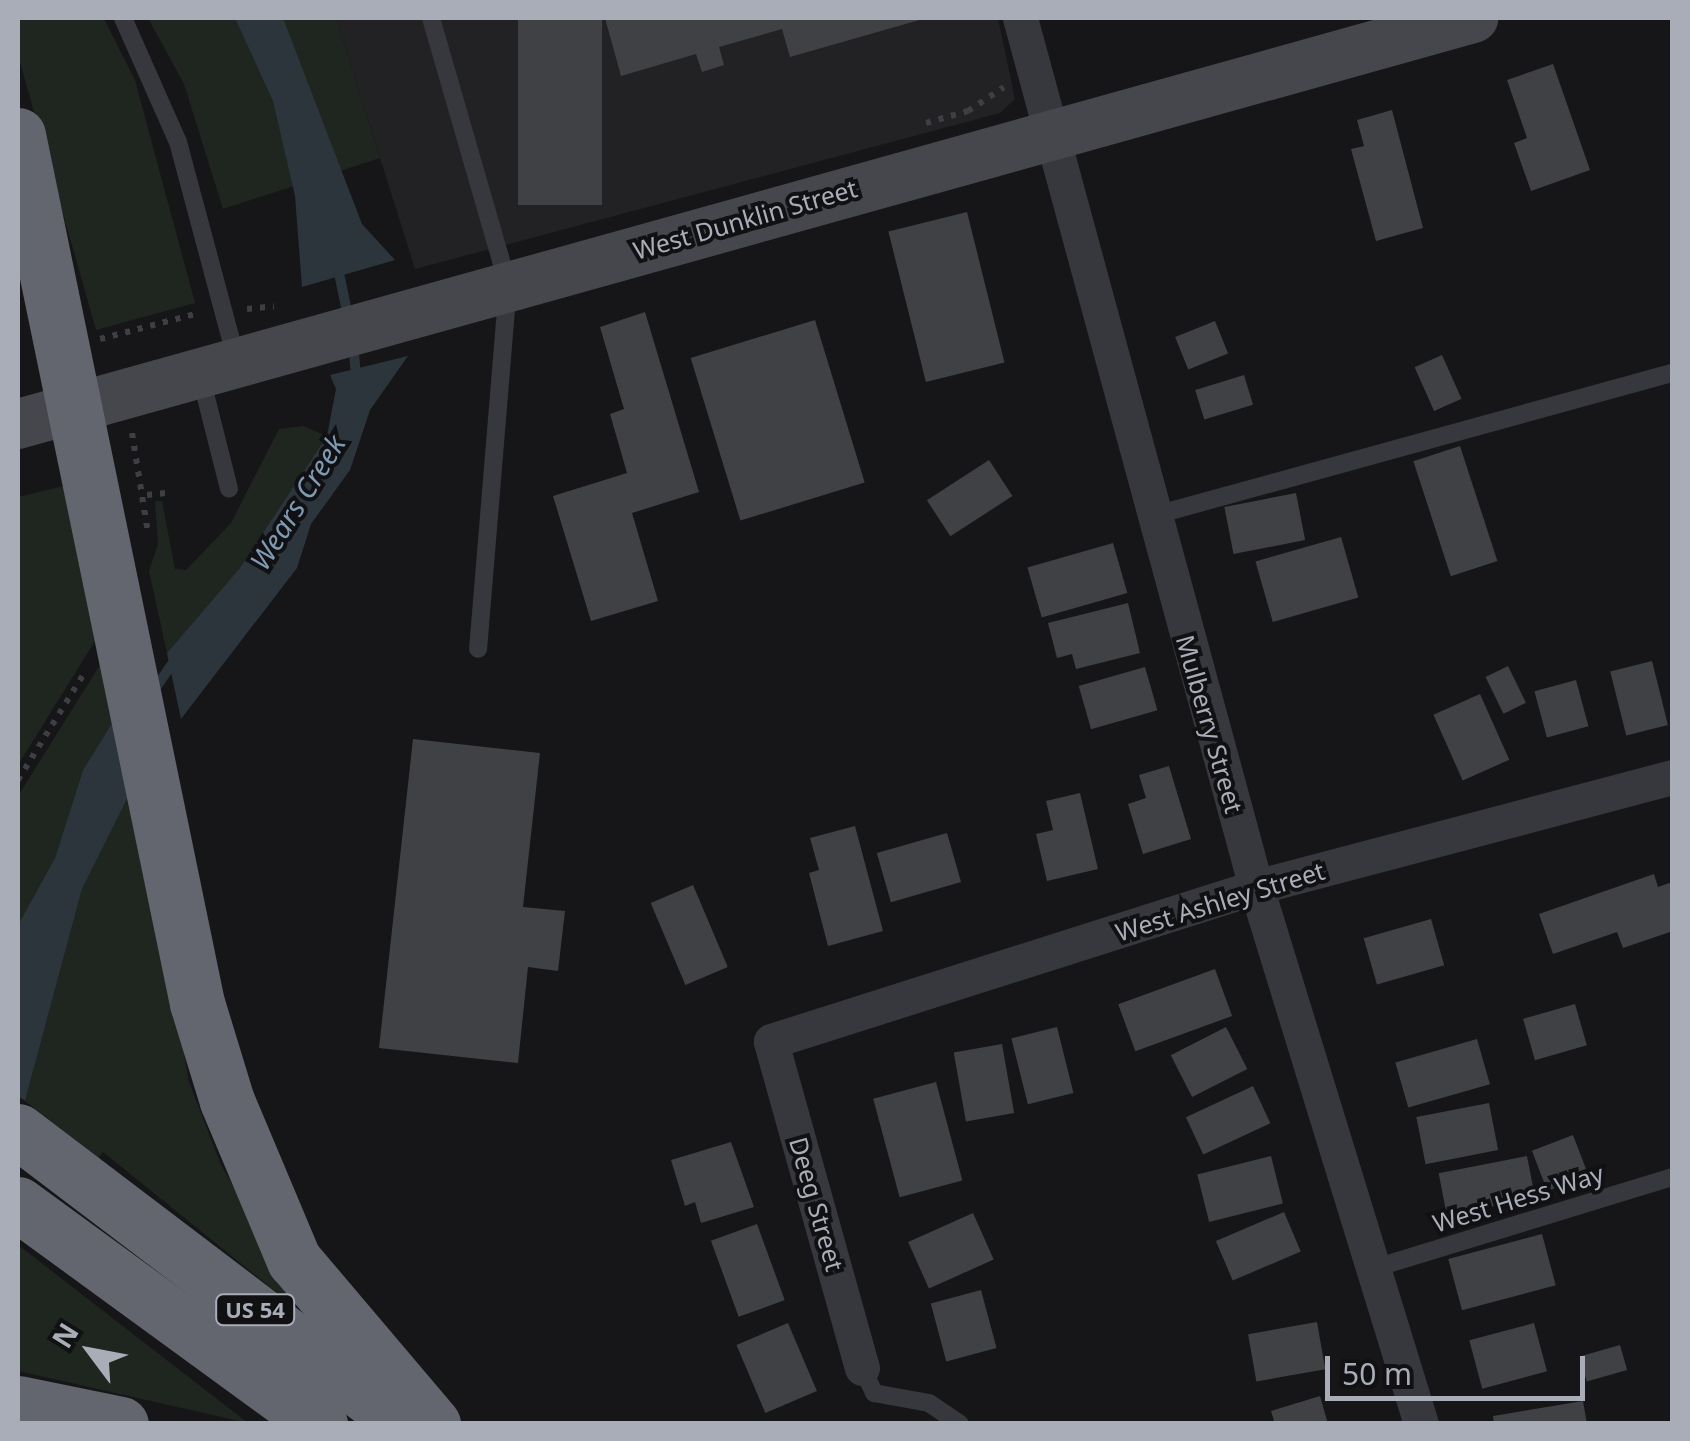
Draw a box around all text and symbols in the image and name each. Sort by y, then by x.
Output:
street label: West Dunklin Street [630,173,860,265]
water label: Wears Creek [242,428,352,576]
street label: Mulberry Street [1170,632,1250,816]
street label: West Ashley Street [1112,855,1328,947]
street label: Deeg Street [784,1133,850,1275]
street label: West Hess Way [1429,1158,1607,1238]
road number: US 54 [215,1293,295,1327]
north arrow [40,1301,140,1401]
text: N [42,1315,87,1355]
scale bar [1330,1336,1590,1398]
text: 50 m [1342,1353,1412,1394]

